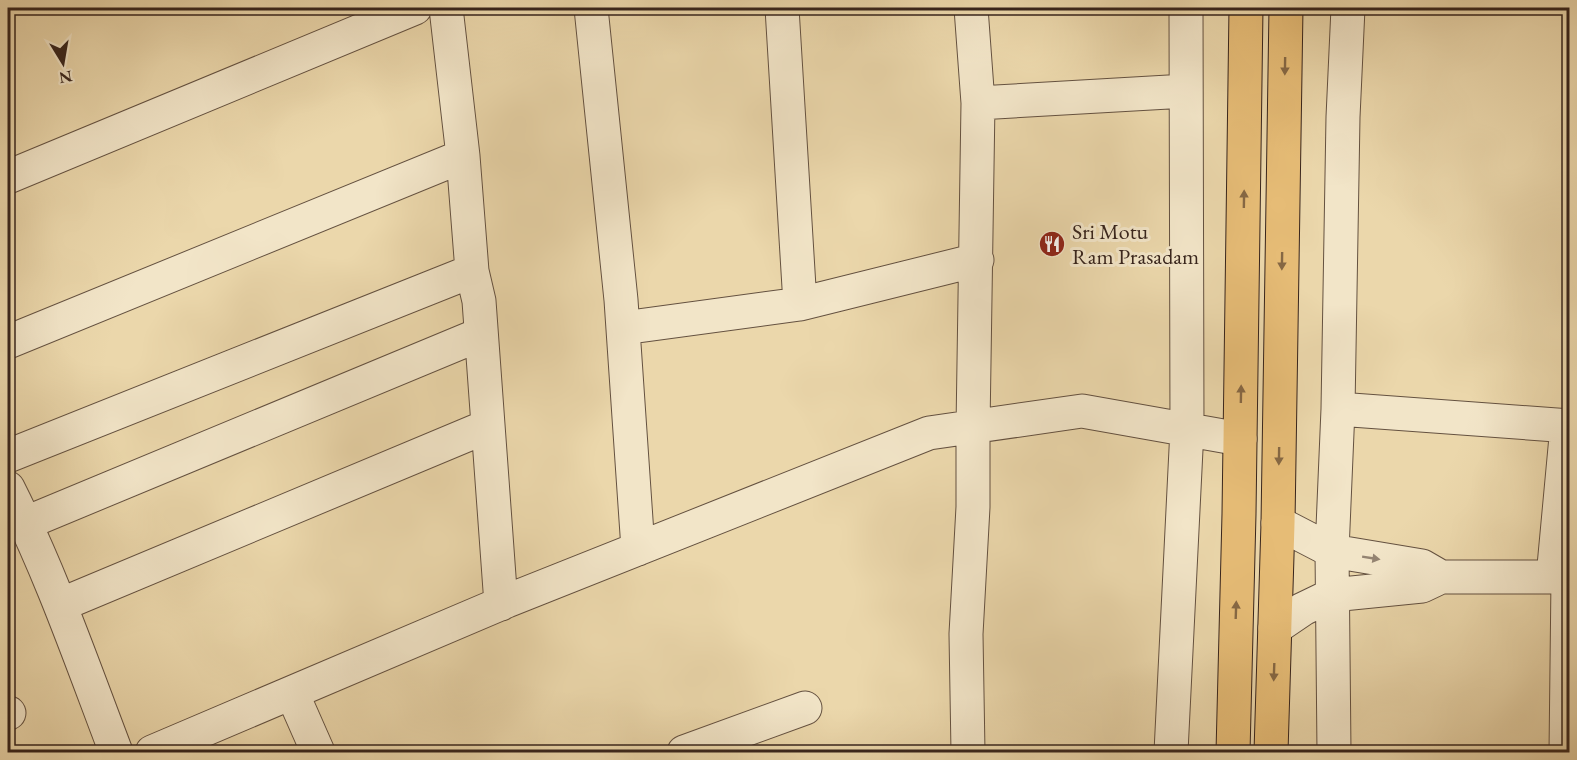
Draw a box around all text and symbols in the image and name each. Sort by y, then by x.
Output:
north arrow [33,33,93,93]
one-way arrow [1280,56,1290,75]
text: N [57,66,74,89]
one-way arrow [1239,190,1249,209]
place label: Sri Motu Ram Prasadam [1072,217,1199,271]
restaurant icon: Sri Motu Ram Prasadam [1037,229,1067,259]
one-way arrow [1277,251,1287,270]
one-way arrow [1236,385,1246,404]
one-way arrow [1274,446,1284,465]
one-way arrow [1362,553,1381,562]
one-way arrow [1232,601,1241,620]
one-way arrow [1269,662,1278,681]

